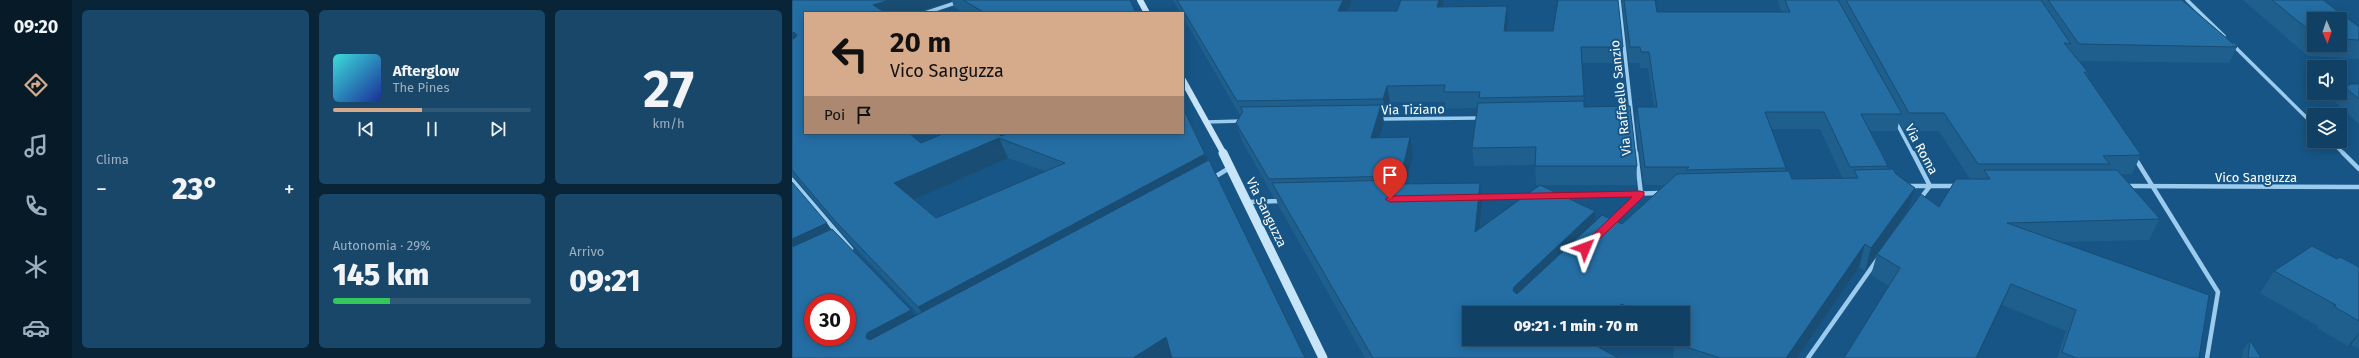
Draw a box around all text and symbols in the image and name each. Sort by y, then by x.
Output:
north arrow [2307,12,2347,52]
map controls [2307,12,2347,148]
text: 09:20 [14,16,58,38]
text: 20 m [890,26,951,59]
icon: left [824,28,876,80]
street label: Via Raffaello Sanzio [1607,39,1634,156]
text: 27 [643,58,694,121]
text: Vico Sanguzza [890,60,1004,82]
button: sound [2307,60,2347,100]
text: Afterglow [393,62,459,80]
icon: directions [22,71,50,99]
text: The Pines [393,80,450,95]
street label: Via Tiziano [1381,101,1445,118]
icon: arrive [853,104,875,126]
text: Poi [824,106,845,124]
button: layers [2307,108,2347,148]
text: km/h [653,116,685,131]
icon: previous [355,118,377,140]
icon: pause [421,118,443,140]
icon: next [487,118,509,140]
street label: Via Roma [1902,121,1941,177]
icon: music [22,132,50,160]
text: Clima [96,152,129,167]
pin [1373,158,1407,199]
icon: arrive [1379,164,1401,186]
street label: Vico Sanguzza [2215,170,2297,185]
text: 23° [172,171,219,207]
street label: Via Sanguzza [1243,175,1290,249]
text: − [96,176,107,203]
text: + [284,176,295,203]
icon: phone [22,192,50,220]
position arrow [1564,227,1606,269]
text: Autonomia · 29% [333,238,431,253]
text: Arrivo [569,244,604,259]
icon: climate [22,253,50,281]
text: 145 km [333,257,429,293]
text: 09:21 [569,263,640,299]
speed limit sign: 30 [804,294,856,346]
icon: car [22,314,50,342]
text: 09:21 · 1 min · 70 m [1514,317,1638,335]

